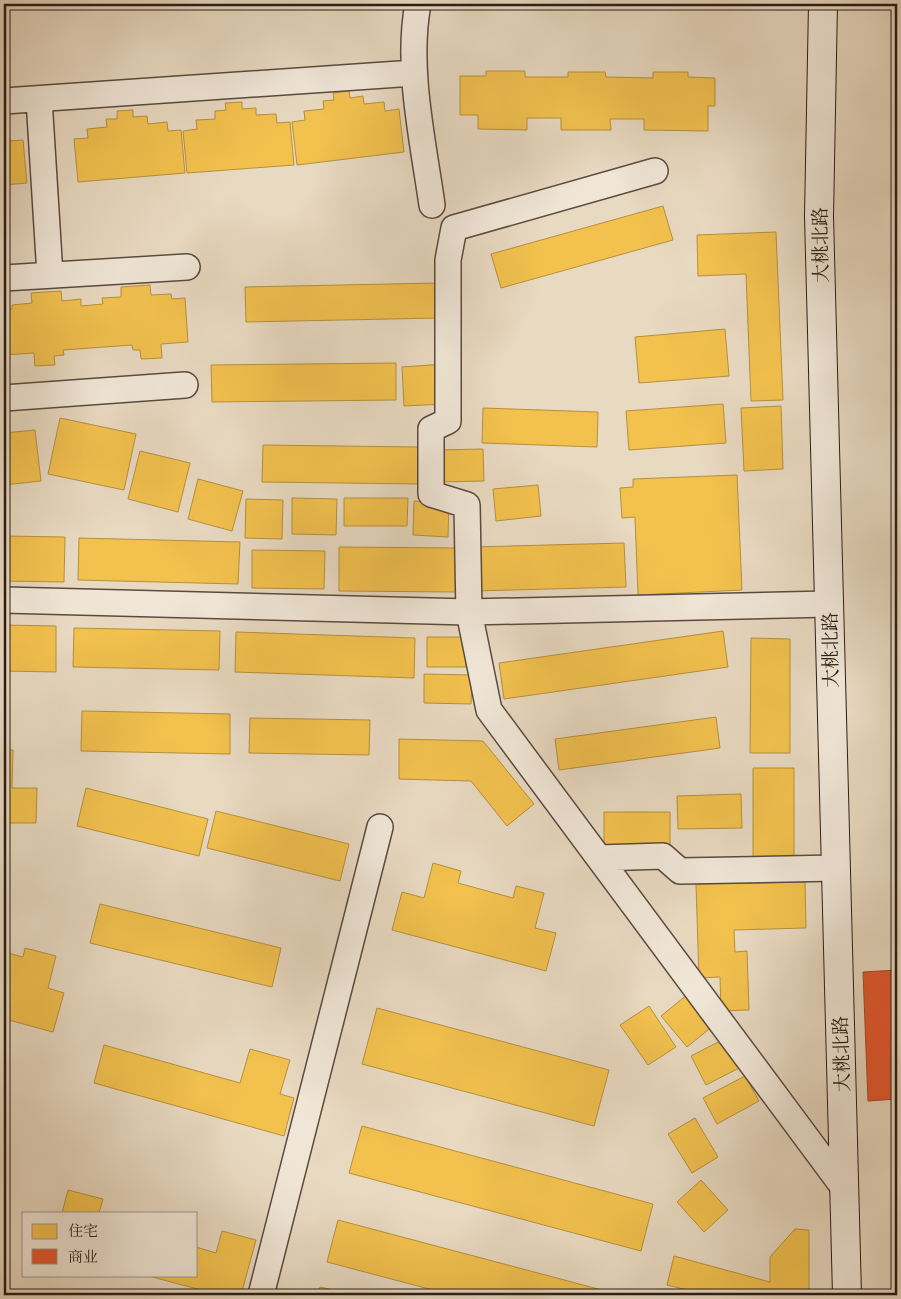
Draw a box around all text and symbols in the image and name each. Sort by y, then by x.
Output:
street label: 大桃北路 [807,207,834,283]
street label: 大桃北路 [817,612,844,688]
street label: 大桃北路 [828,1016,855,1092]
legend [22,1212,198,1276]
text: 住宅 [68,1221,98,1240]
text: 商业 [68,1247,98,1266]

